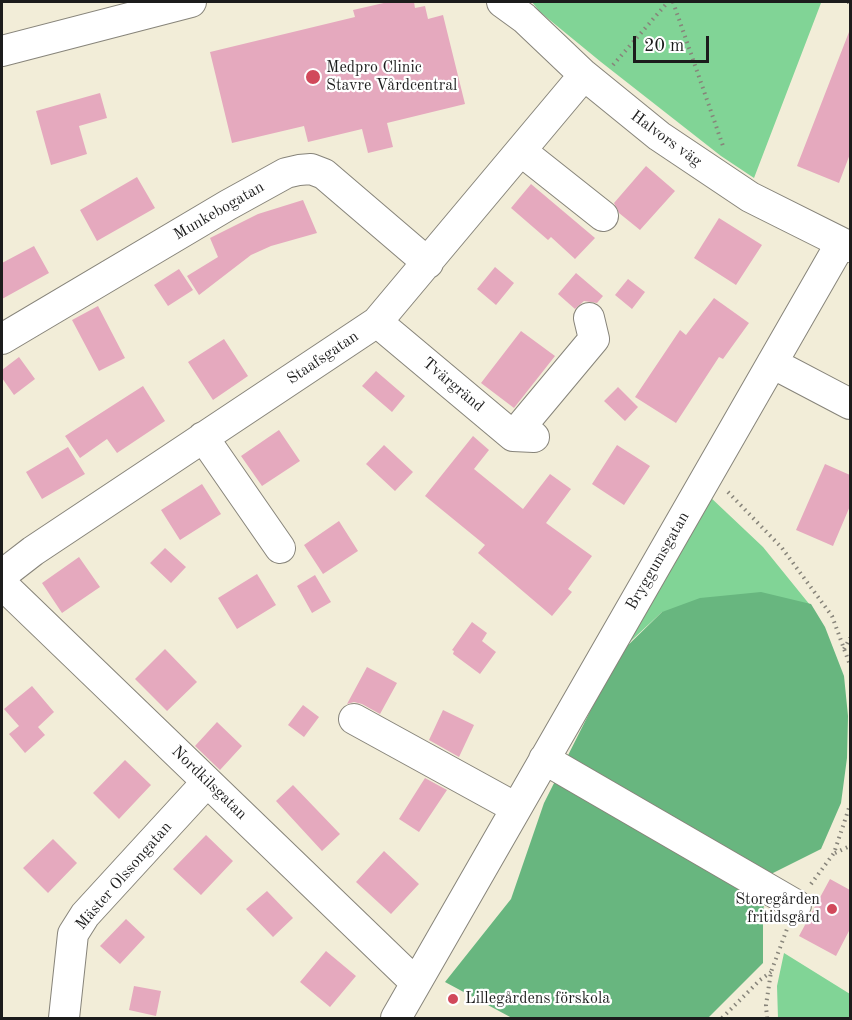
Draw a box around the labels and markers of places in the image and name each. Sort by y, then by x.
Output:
place label: Medpro Clinic Stavre Vårdcentral [326,58,457,96]
marker: Medpro Clinic Stavre Vårdcentral [304,68,322,86]
place label: Storegården fritidsgård [735,890,820,928]
marker: Storegården fritidsgård [825,902,839,916]
place label: Lillegårdens förskola [465,989,610,1009]
marker: Lillegårdens förskola [446,992,460,1006]

